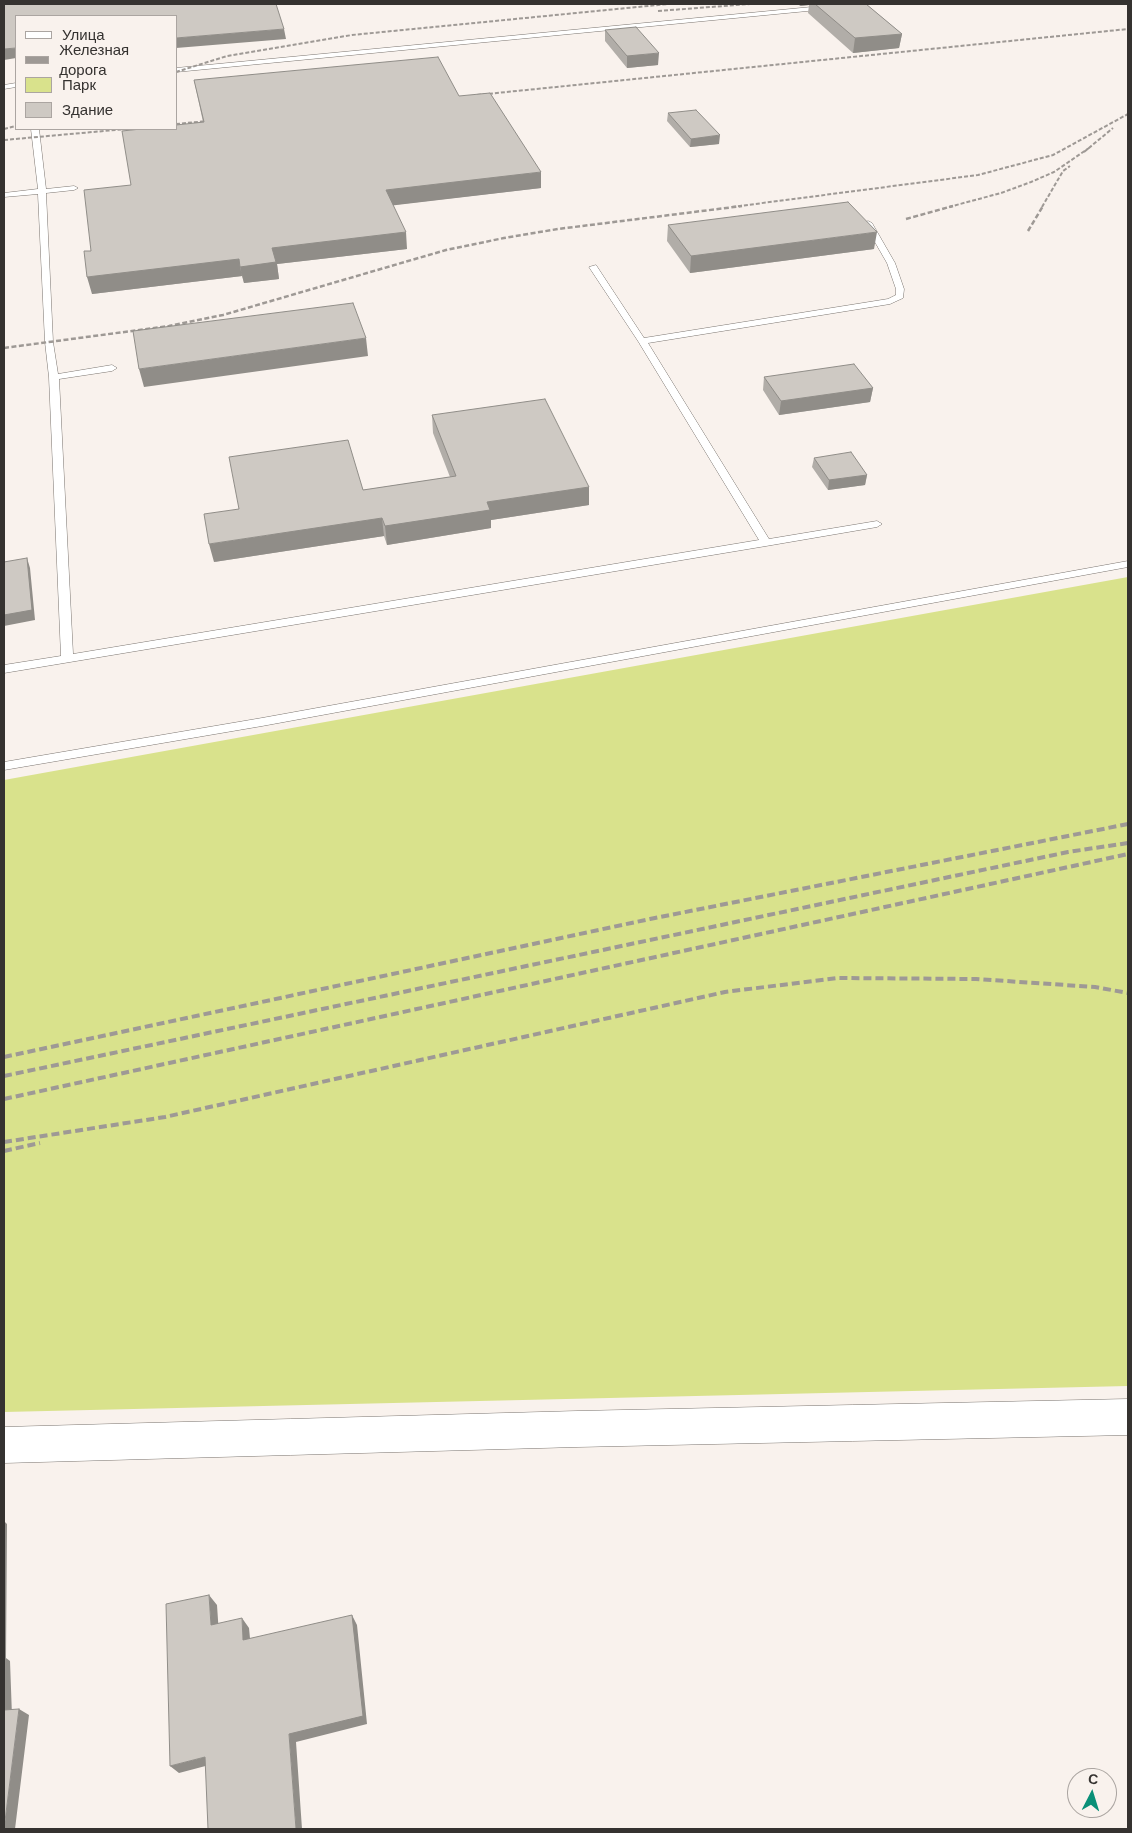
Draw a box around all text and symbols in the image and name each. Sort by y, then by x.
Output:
legend [15,15,178,130]
text: Улица [62,25,105,45]
text: Железная дорога [59,40,129,80]
text: Парк [62,75,96,95]
text: Здание [62,100,113,120]
north arrow [1067,1768,1117,1818]
text: С [1087,1770,1099,1788]

